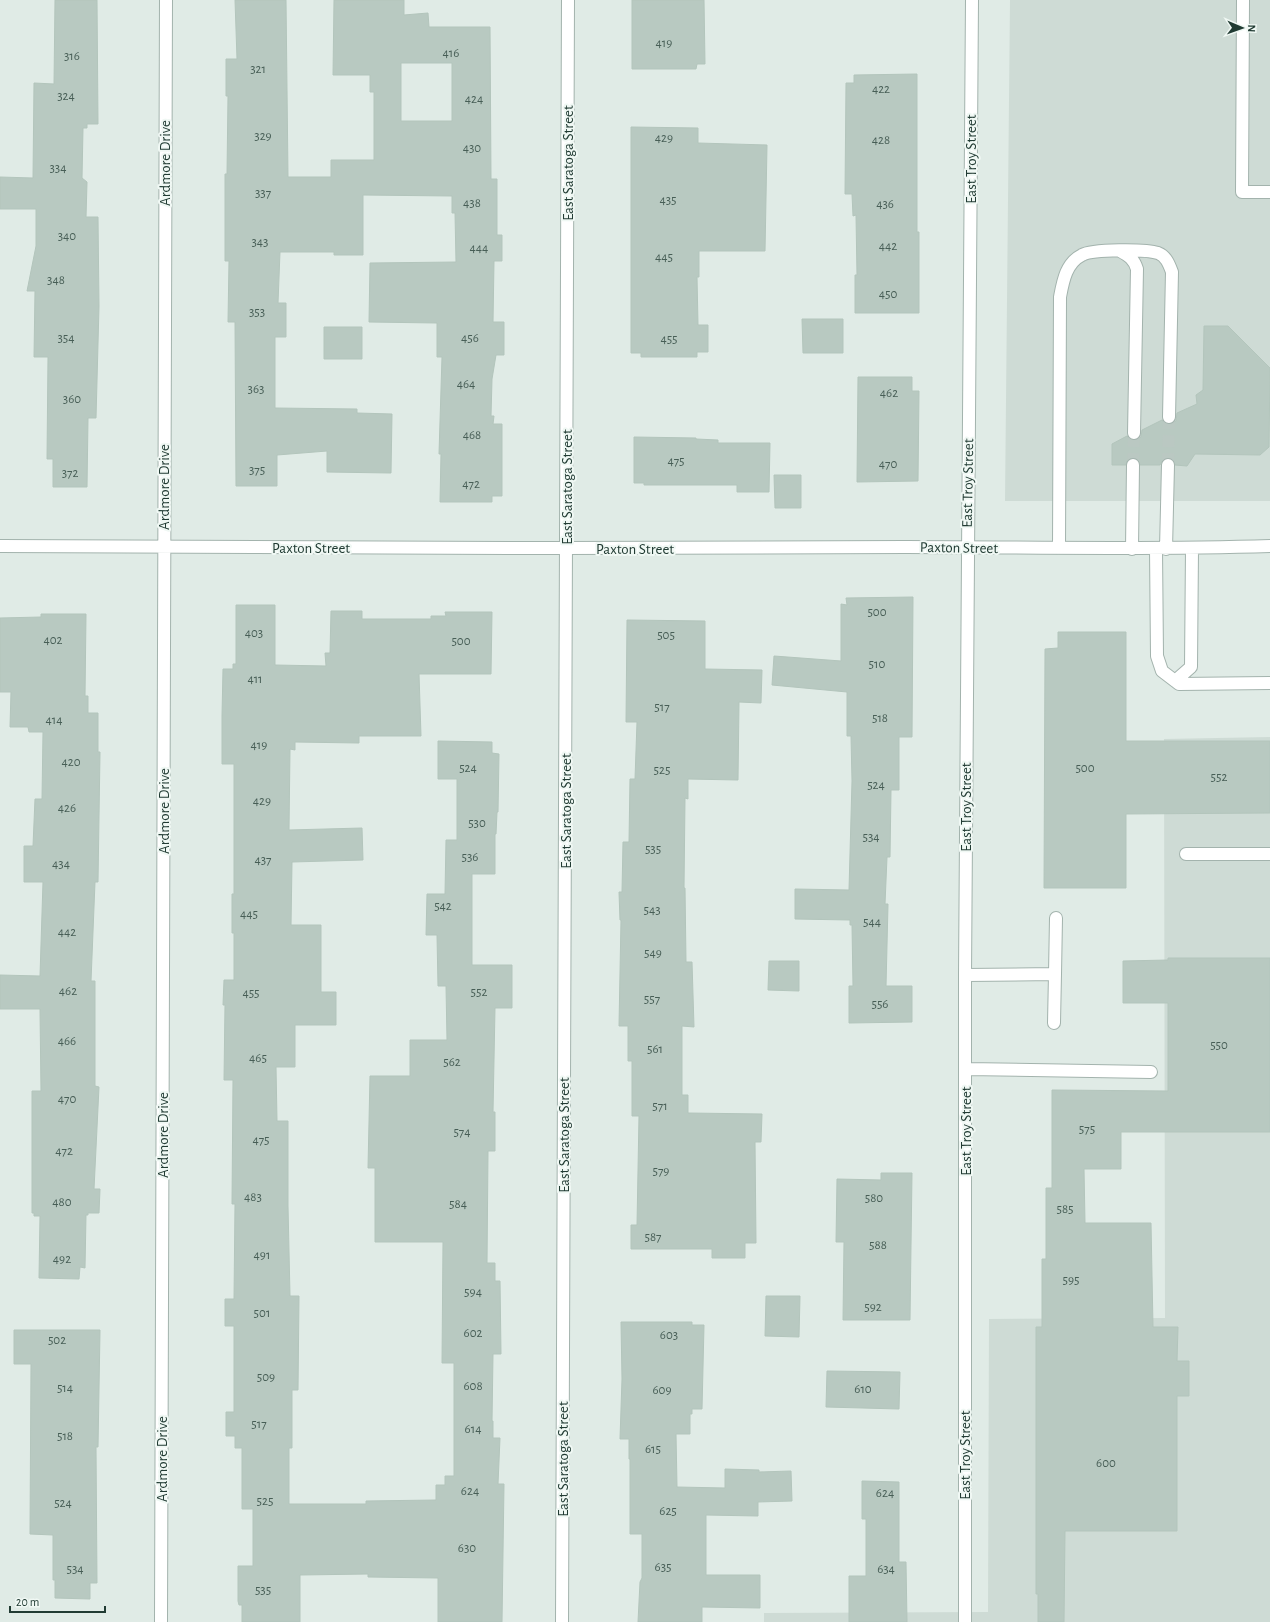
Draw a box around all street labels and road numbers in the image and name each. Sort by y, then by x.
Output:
street label: East Saratoga Street [561,105,576,221]
street label: East Troy Street [964,114,979,204]
street label: Ardmore Drive [158,120,173,206]
street label: East Saratoga Street [560,429,575,545]
street label: East Troy Street [960,438,976,528]
street label: Ardmore Drive [157,444,172,530]
street label: Paxton Street [920,540,998,556]
street label: Paxton Street [272,541,350,556]
street label: Paxton Street [596,542,674,557]
street label: East Saratoga Street [559,753,574,869]
street label: East Troy Street [959,762,974,852]
street label: Ardmore Drive [157,768,172,854]
street label: East Saratoga Street [557,1077,572,1193]
street label: East Troy Street [959,1086,974,1176]
street label: Ardmore Drive [156,1092,171,1178]
street label: East Saratoga Street [556,1401,571,1517]
street label: East Troy Street [958,1410,973,1500]
street label: Ardmore Drive [155,1416,170,1502]

